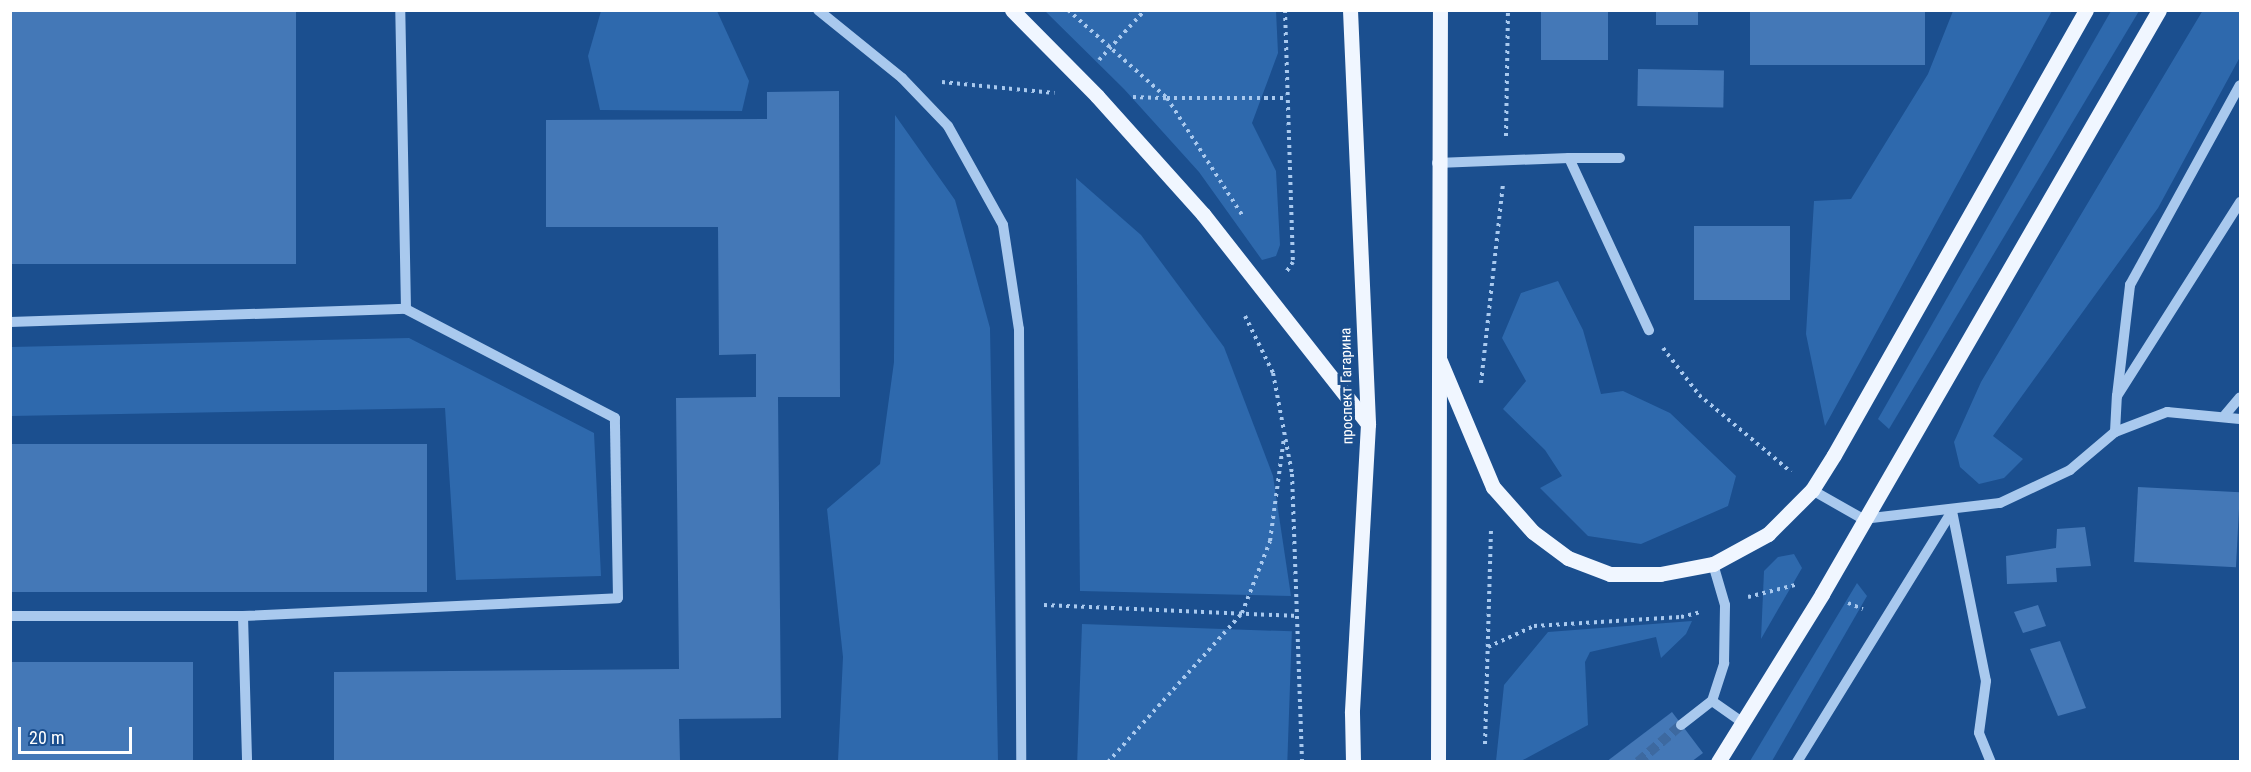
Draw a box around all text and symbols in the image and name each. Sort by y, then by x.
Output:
street label: проспект Гагарина [1337,327,1357,445]
scale bar [21,715,135,753]
text: 20 m [29,727,64,748]

